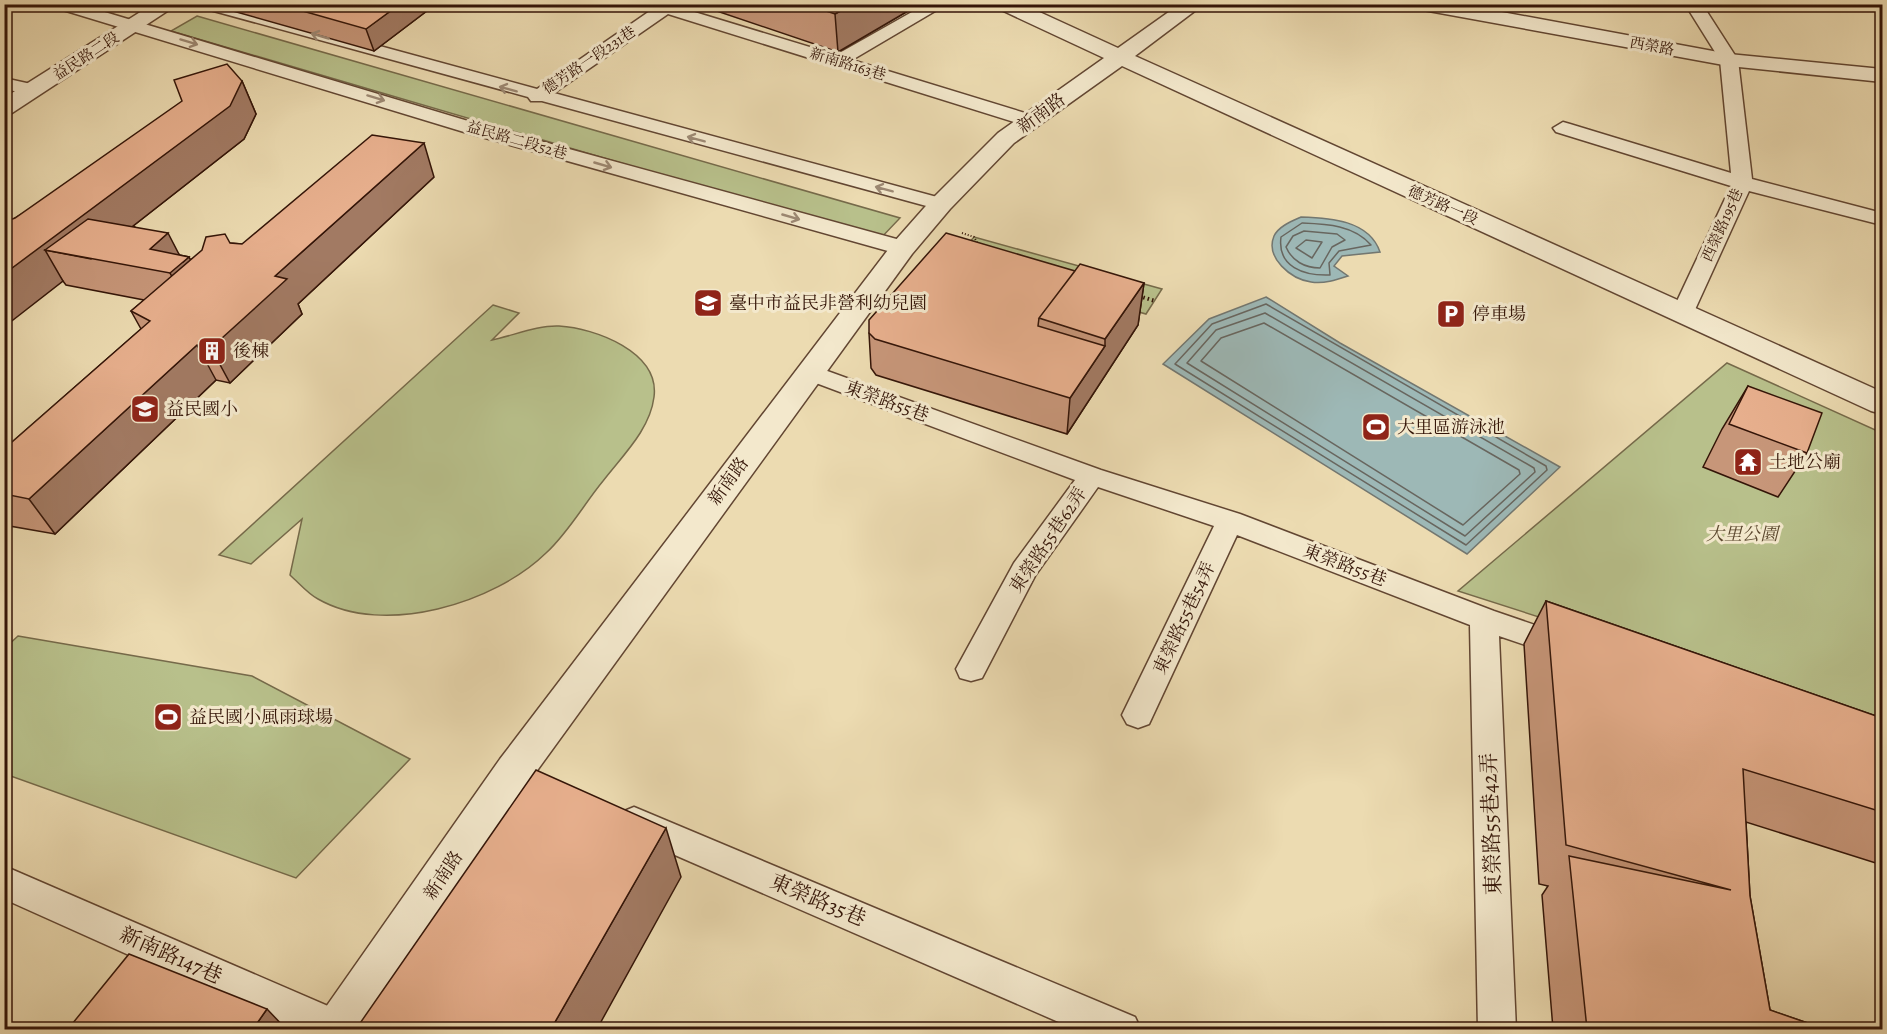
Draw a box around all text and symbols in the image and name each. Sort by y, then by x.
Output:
street label: 德芳路一段231巷 [538,21,640,99]
street label: 益民路二段 [49,27,123,85]
one-way arrow [311,30,330,42]
street label: 西榮路 [1628,32,1676,60]
one-way arrow [179,37,198,48]
street label: 新南路163巷 [808,43,888,85]
one-way arrow [499,82,518,94]
street label: 新南路 [1012,87,1070,139]
one-way arrow [366,94,385,105]
street label: 益民路二段52巷 [464,116,570,164]
one-way arrow [687,133,706,144]
one-way arrow [593,159,612,171]
street label: 德芳路一段 [1405,181,1481,229]
one-way arrow [875,183,894,195]
street label: 西榮路195巷 [1697,185,1747,265]
one-way arrow [781,212,800,223]
school or university icon: 臺中市益民非營利幼兒園 [692,287,724,319]
place label: 臺中市益民非營利幼兒園 [729,291,927,315]
parking icon: 停車場 [1435,298,1467,330]
place label: 停車場 [1472,302,1526,326]
building icon: 後棟 [196,335,228,367]
place label: 後棟 [233,339,269,363]
street label: 東榮路55巷 [842,375,932,427]
school or university icon: 益民國小 [129,393,161,425]
place label: 益民國小 [166,397,238,421]
sports icon: 大里區游泳池 [1360,411,1392,443]
place label: 大里區游泳池 [1397,415,1505,439]
temple icon: 土地公廟 [1732,446,1764,478]
place label: 土地公廟 [1769,450,1841,474]
street label: 新南路 [702,452,754,510]
street label: 東榮路55巷62弄 [1004,483,1092,597]
park label: 大里公園 [1706,522,1781,546]
street label: 東榮路55巷 [1300,538,1390,592]
street label: 東榮路55巷54弄 [1147,558,1221,678]
sports icon: 益民國小風雨球場 [152,701,184,733]
place label: 益民國小風雨球場 [189,705,333,729]
street label: 東榮路55巷42弄 [1475,752,1507,896]
street label: 新南路 [418,846,468,904]
street label: 東榮路35巷 [766,867,870,933]
street label: 新南路147巷 [115,920,227,990]

